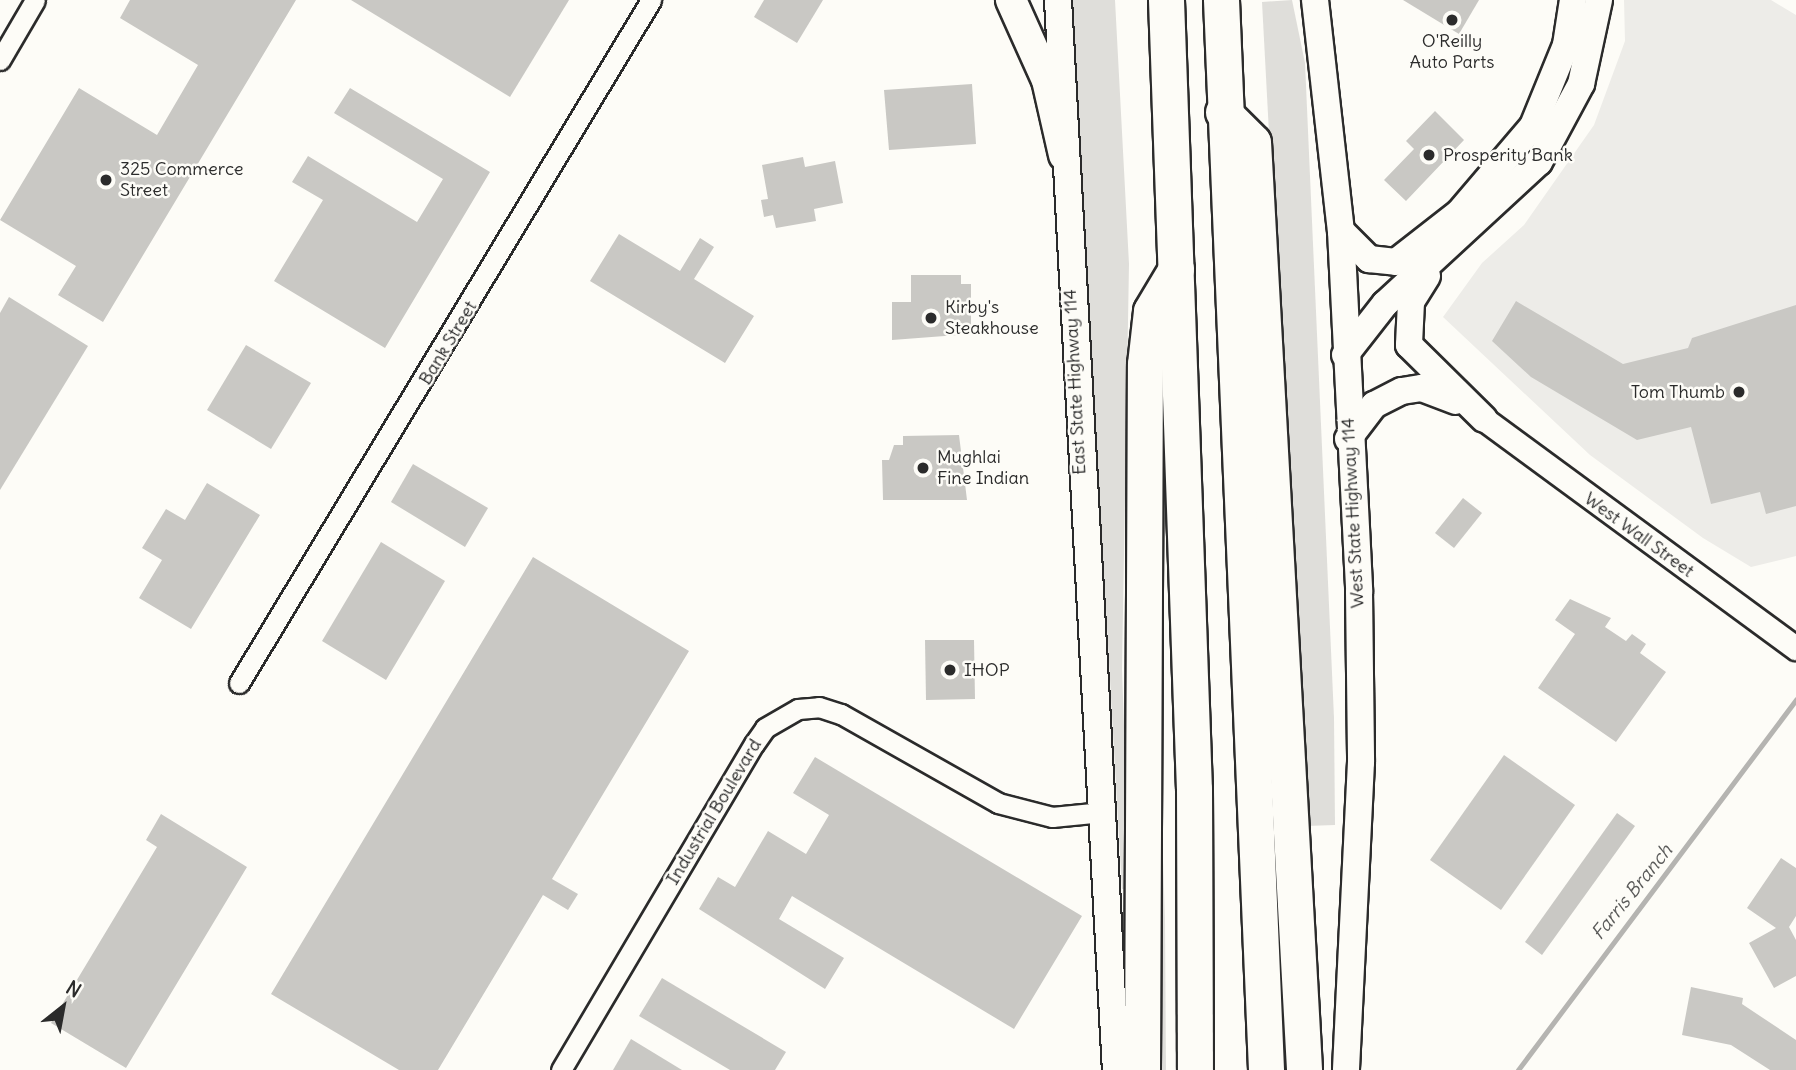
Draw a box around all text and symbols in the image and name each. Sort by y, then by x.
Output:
marker: O'Reilly Auto Parts [1444,12,1460,28]
place label: O'Reilly Auto Parts [1410,31,1494,74]
place label: Prosperity Bank [1443,144,1573,166]
marker: Prosperity Bank [1421,147,1437,163]
place label: 325 Commerce Street [120,159,243,202]
marker: 325 Commerce Street [98,172,114,188]
street label: East State Highway 114 [1059,289,1091,475]
street label: Bank Street [415,297,481,389]
place label: Kirby's Steakhouse [945,297,1039,340]
marker: Kirby's Steakhouse [923,310,939,326]
place label: Tom Thumb [1631,381,1725,403]
marker: Tom Thumb [1731,384,1747,400]
street label: West State Highway 114 [1337,417,1369,609]
place label: Mughlai Fine Indian [937,447,1029,490]
marker: Mughlai Fine Indian [915,460,931,476]
street label: West Wall Street [1580,488,1698,582]
place label: IHOP [964,659,1010,681]
marker: IHOP [942,662,958,678]
street label: Industrial Boulevard [662,735,766,889]
water label: Farris Branch [1587,840,1677,944]
north arrow [28,972,98,1042]
text: N [62,975,86,1003]

